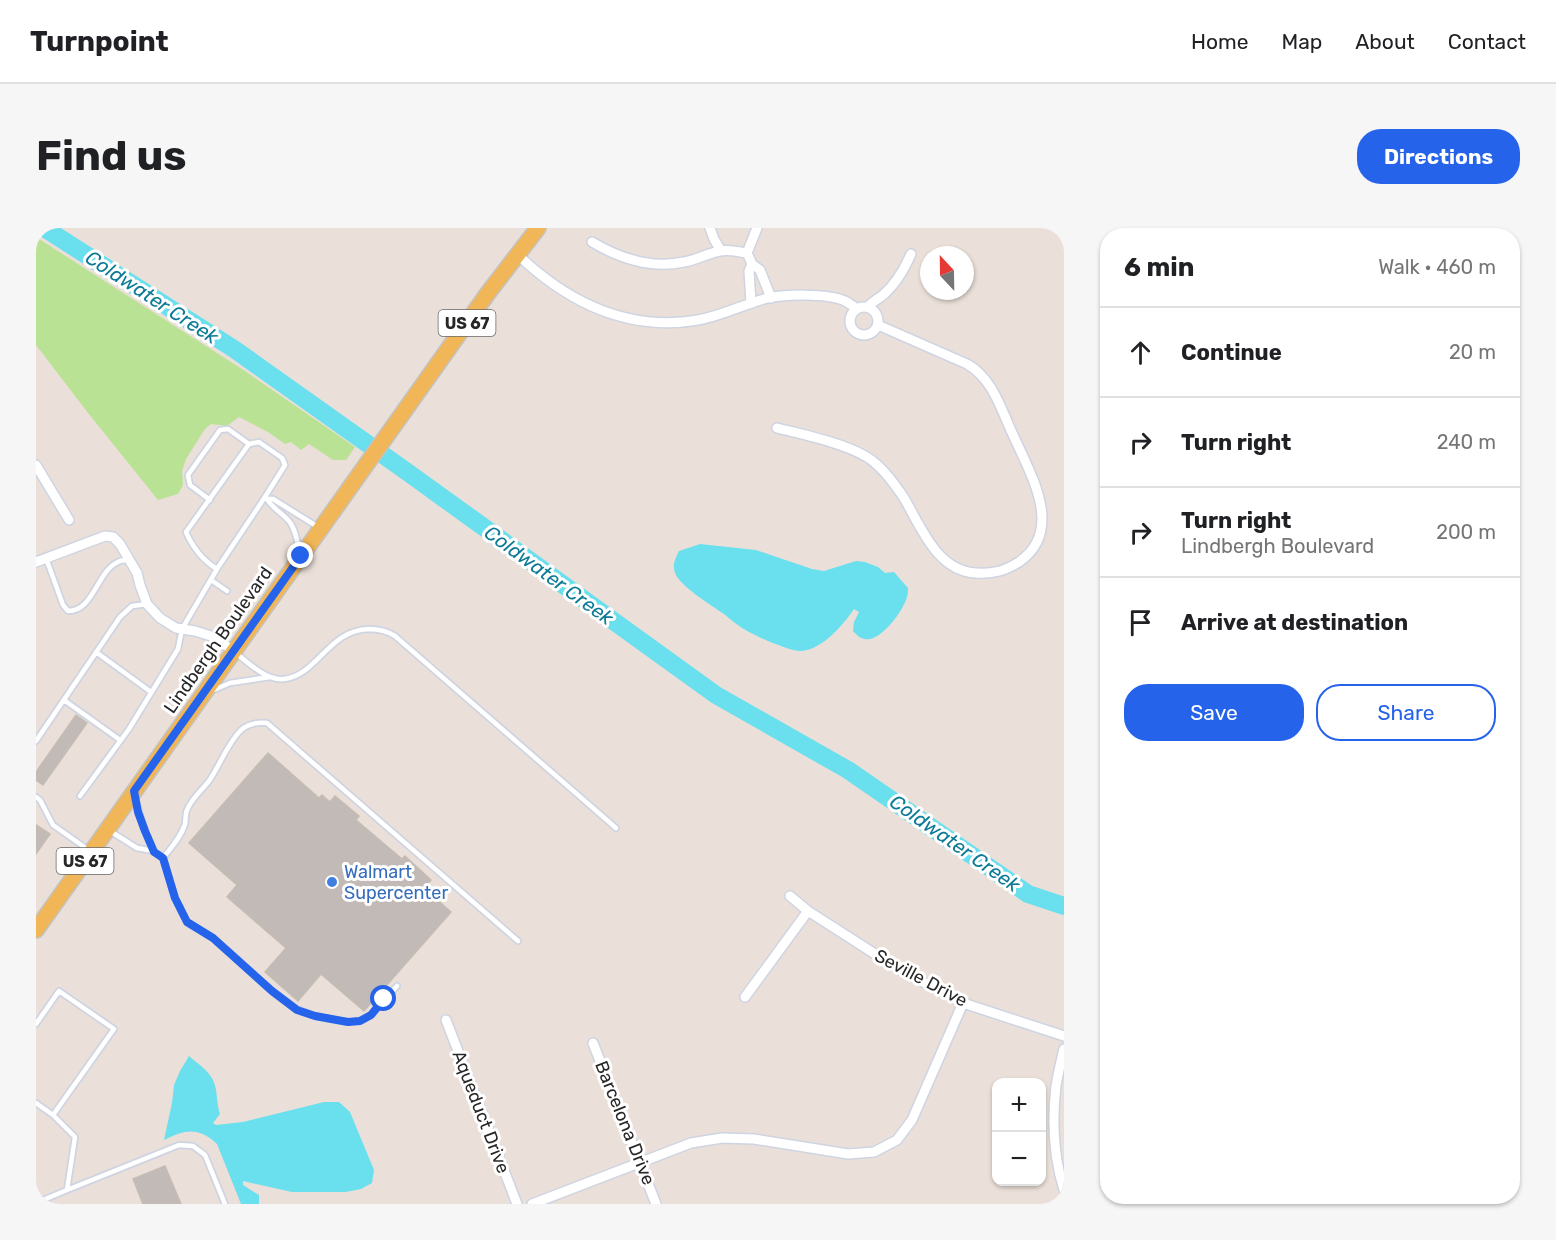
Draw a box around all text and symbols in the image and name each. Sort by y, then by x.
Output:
text: Turnpoint [30,25,169,58]
text: Home [1191,29,1248,54]
text: Map [1281,29,1322,54]
text: About [1355,29,1415,54]
text: Contact [1448,29,1526,54]
button: Directions [1357,129,1520,184]
text: Find us [36,131,187,181]
water label: Coldwater Creek [81,245,224,349]
north arrow [920,246,974,300]
text: 6 min [1124,252,1194,283]
text: Walk · 460 m [1378,255,1496,279]
road number: US 67 [438,310,496,336]
icon: ahead [1124,336,1157,369]
text: Continue [1181,339,1282,366]
text: 20 m [1449,340,1496,364]
icon: right [1124,426,1157,459]
text: Turn right [1181,429,1291,456]
text: 240 m [1437,430,1496,454]
text: Turn right [1181,507,1291,534]
icon: right [1124,516,1157,549]
water label: Coldwater Creek [480,520,619,630]
text: 200 m [1436,520,1496,544]
text: Lindbergh Boulevard [1181,534,1374,558]
route end [287,542,313,568]
street label: Lindbergh Boulevard [159,562,277,718]
icon: arrive [1124,606,1157,639]
text: Arrive at destination [1181,609,1408,636]
button: Save [1124,684,1304,741]
button: Share [1316,684,1496,741]
water label: Coldwater Creek [885,789,1025,897]
road number: US 67 [56,848,114,874]
place label: Walmart Supercenter [344,861,448,904]
marker: Walmart Supercenter [325,875,339,889]
street label: Seville Drive [871,944,971,1012]
route start [370,985,396,1011]
street label: Aqueduct Drive [447,1047,515,1177]
street label: Barcelona Drive [590,1058,660,1188]
map controls [992,1078,1046,1186]
button: + [992,1078,1046,1132]
button: − [992,1132,1046,1186]

